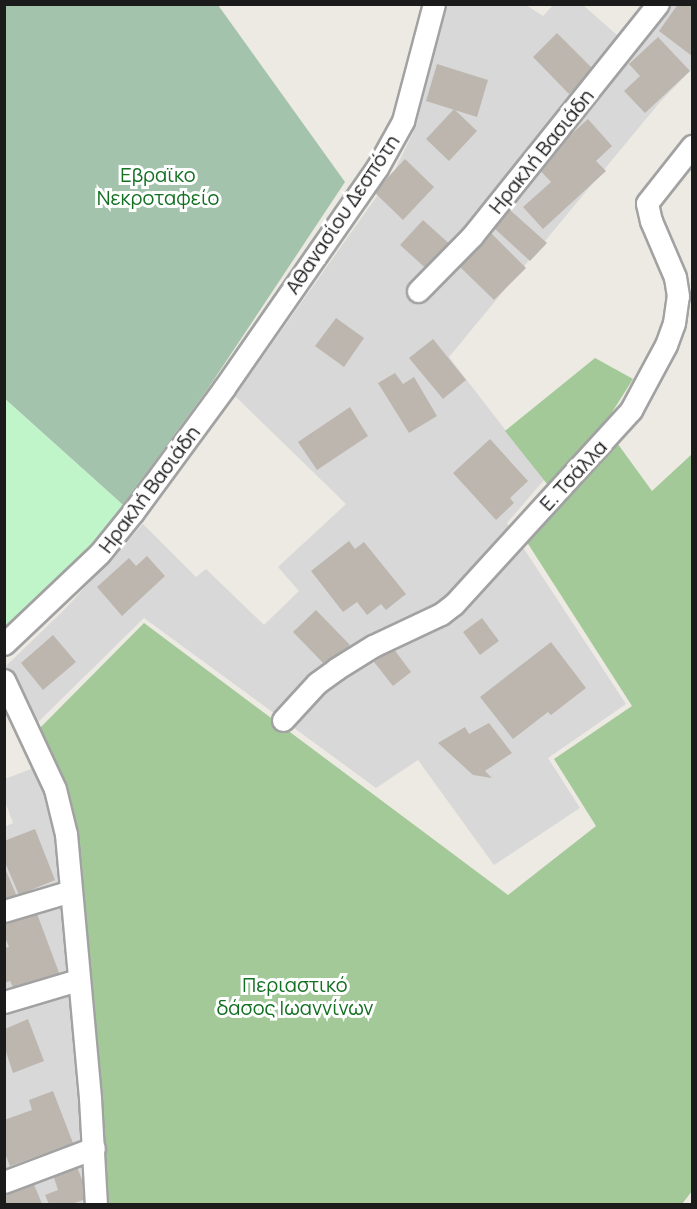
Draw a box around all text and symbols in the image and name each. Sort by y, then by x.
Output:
street label: Ηρακλή Βασιάδη [483,84,599,218]
street label: Αθανασίου Δεσπότη [280,130,404,298]
park label: Εβραϊκο Νεκροταφείο [97,162,219,209]
street label: Ηρακλή Βασιάδη [93,421,205,557]
street label: Ε. Τσάλλα [534,435,612,515]
park label: Περιαστικό δάσος Ιωαννίνων [217,972,373,1019]

